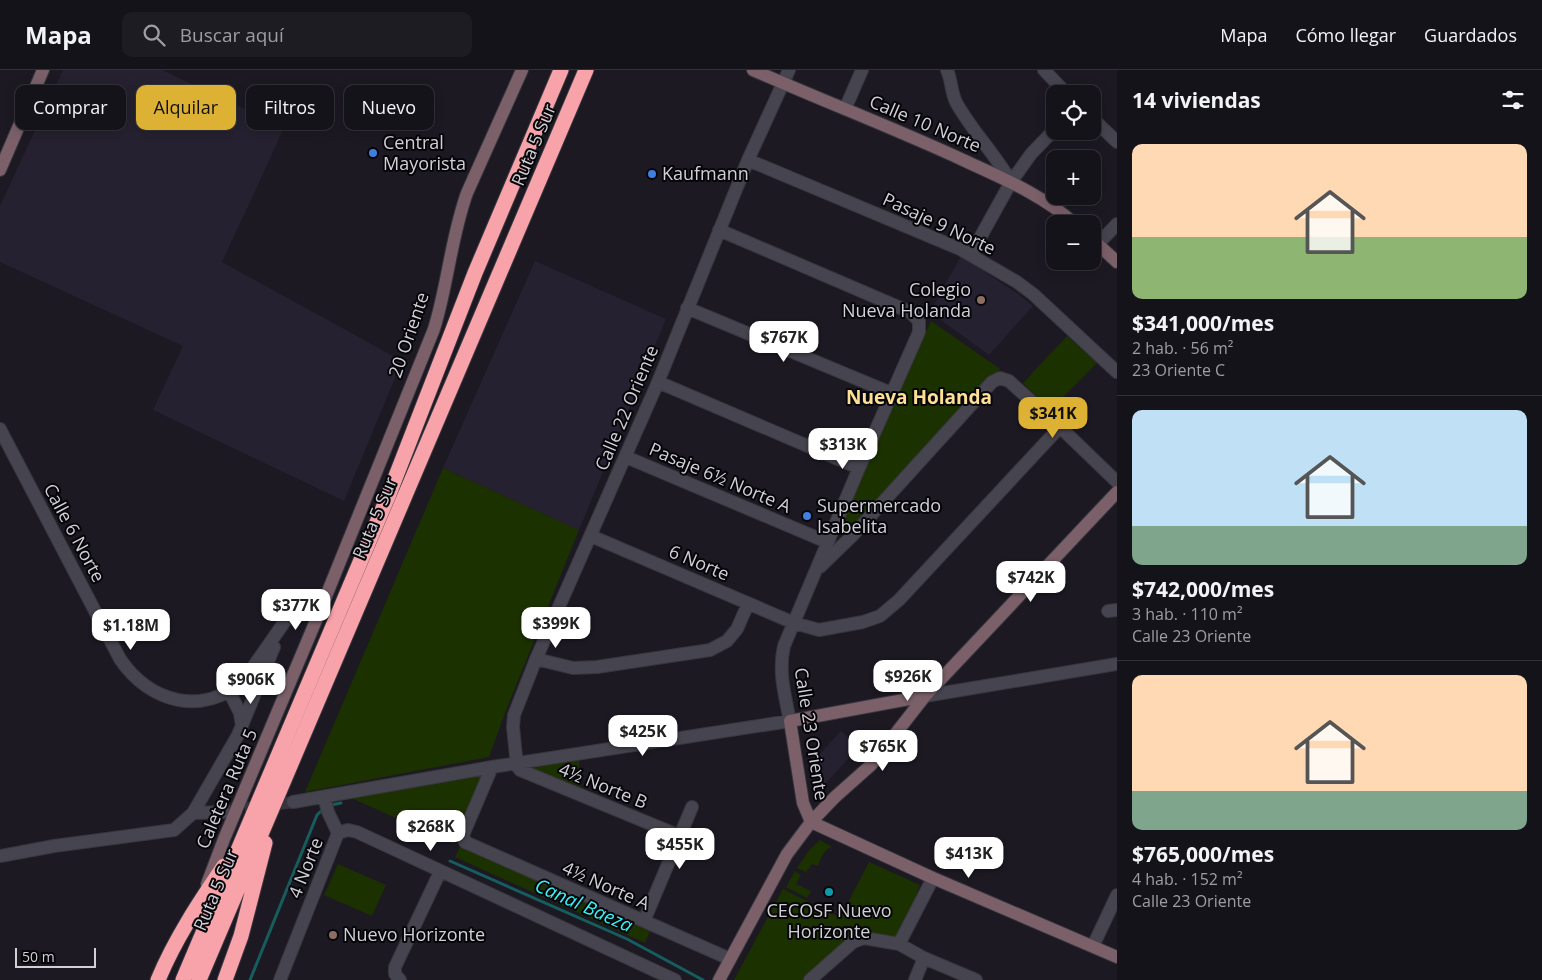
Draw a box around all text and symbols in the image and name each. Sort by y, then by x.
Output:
search box [122,12,472,57]
text: Mapa [25,18,92,51]
icon: search [140,21,168,49]
text: Buscar aquí [180,22,284,48]
text: Mapa [1220,23,1267,47]
text: Cómo llegar [1295,23,1396,47]
text: Guardados [1424,23,1517,47]
chip: Comprar [15,85,126,130]
chip: Alquilar [136,85,236,130]
chip: Filtros [246,85,334,130]
chip: Nuevo [344,85,434,130]
map controls [1046,85,1101,270]
button: locate [1046,85,1101,140]
text: 14 viviendas [1132,86,1261,114]
icon: filters [1499,86,1527,114]
street label: Calle 10 Norte [866,89,985,157]
street label: Ruta 5 Sur [505,100,561,189]
place label: Central Mayorista [383,130,466,175]
marker: Central Mayorista [367,147,379,159]
button: + [1046,150,1101,205]
place label: Kaufmann [662,161,749,185]
marker: Kaufmann [646,168,658,180]
icon: home [1285,177,1375,267]
street label: Pasaje 9 Norte [879,186,1000,260]
button: − [1046,215,1101,270]
place label: Colegio Nueva Holanda [842,277,971,322]
street label: 20 Oriente [382,289,434,381]
marker: Colegio Nueva Holanda [975,294,987,306]
text: $341,000/mes [1132,309,1274,337]
pin: $767K [749,320,819,363]
text: $767K [760,326,808,348]
text: 2 hab. · 56 m² [1132,337,1233,359]
street label: Calle 22 Oriente [589,341,663,474]
text: 23 Oriente C [1132,359,1225,381]
district label: Nueva Holanda [846,384,992,410]
pin: $341K [1018,396,1088,439]
text: $341K [1029,402,1077,424]
pin: $313K [808,428,878,470]
text: $313K [819,433,867,455]
street label: Pasaje 6½ Norte A [646,436,796,518]
icon: home [1285,442,1375,532]
street label: Ruta 5 Sur [346,473,402,562]
street label: Calle 6 Norte [39,479,111,586]
place label: Supermercado Isabelita [817,493,941,538]
marker: Supermercado Isabelita [801,510,813,522]
street label: 6 Norte [666,539,733,585]
pin: $742K [996,560,1066,603]
text: $742K [1007,566,1055,588]
text: $742,000/mes [1132,575,1274,603]
pin: $377K [261,588,331,631]
text: $377K [272,594,320,616]
text: 3 hab. · 110 m² [1132,603,1243,625]
pin: $399K [521,606,591,649]
pin: $1.18M [90,608,172,651]
text: $399K [532,612,580,634]
text: $1.18M [103,614,159,636]
text: Calle 23 Oriente [1132,625,1251,647]
pin: $926K [873,660,943,702]
pin: $906K [216,662,286,705]
text: $926K [884,665,932,687]
street label: Calle 23 Oriente [790,666,834,802]
text: $906K [227,668,275,690]
icon: home [1285,707,1375,797]
pin: $425K [608,714,678,757]
text: $425K [619,720,667,742]
street label: Caletera Ruta 5 [190,725,262,852]
pin: $765K [848,730,918,772]
text: $765K [859,735,907,757]
street label: 4½ Norte B [556,756,651,814]
pin: $268K [396,810,466,852]
text: $268K [407,815,455,837]
pin: $455K [645,828,715,870]
text: $455K [656,833,704,855]
street label: 4 Norte [282,834,328,901]
pin: $413K [934,836,1004,879]
text: $765,000/mes [1132,840,1274,868]
text: $413K [945,842,993,864]
street label: Ruta 5 Sur [187,845,243,934]
street label: 4½ Norte A [559,855,654,915]
text: 4 hab. · 152 m² [1132,868,1243,890]
water label: Canal Baeza [531,872,637,938]
marker: CECOSF Nuevo Horizonte [823,886,835,898]
text: Calle 23 Oriente [1132,890,1251,912]
place label: CECOSF Nuevo Horizonte [766,898,892,943]
place label: Nuevo Horizonte [343,922,485,946]
marker: Nuevo Horizonte [327,929,339,941]
scale bar [15,945,96,968]
text: 50 m [22,947,55,966]

